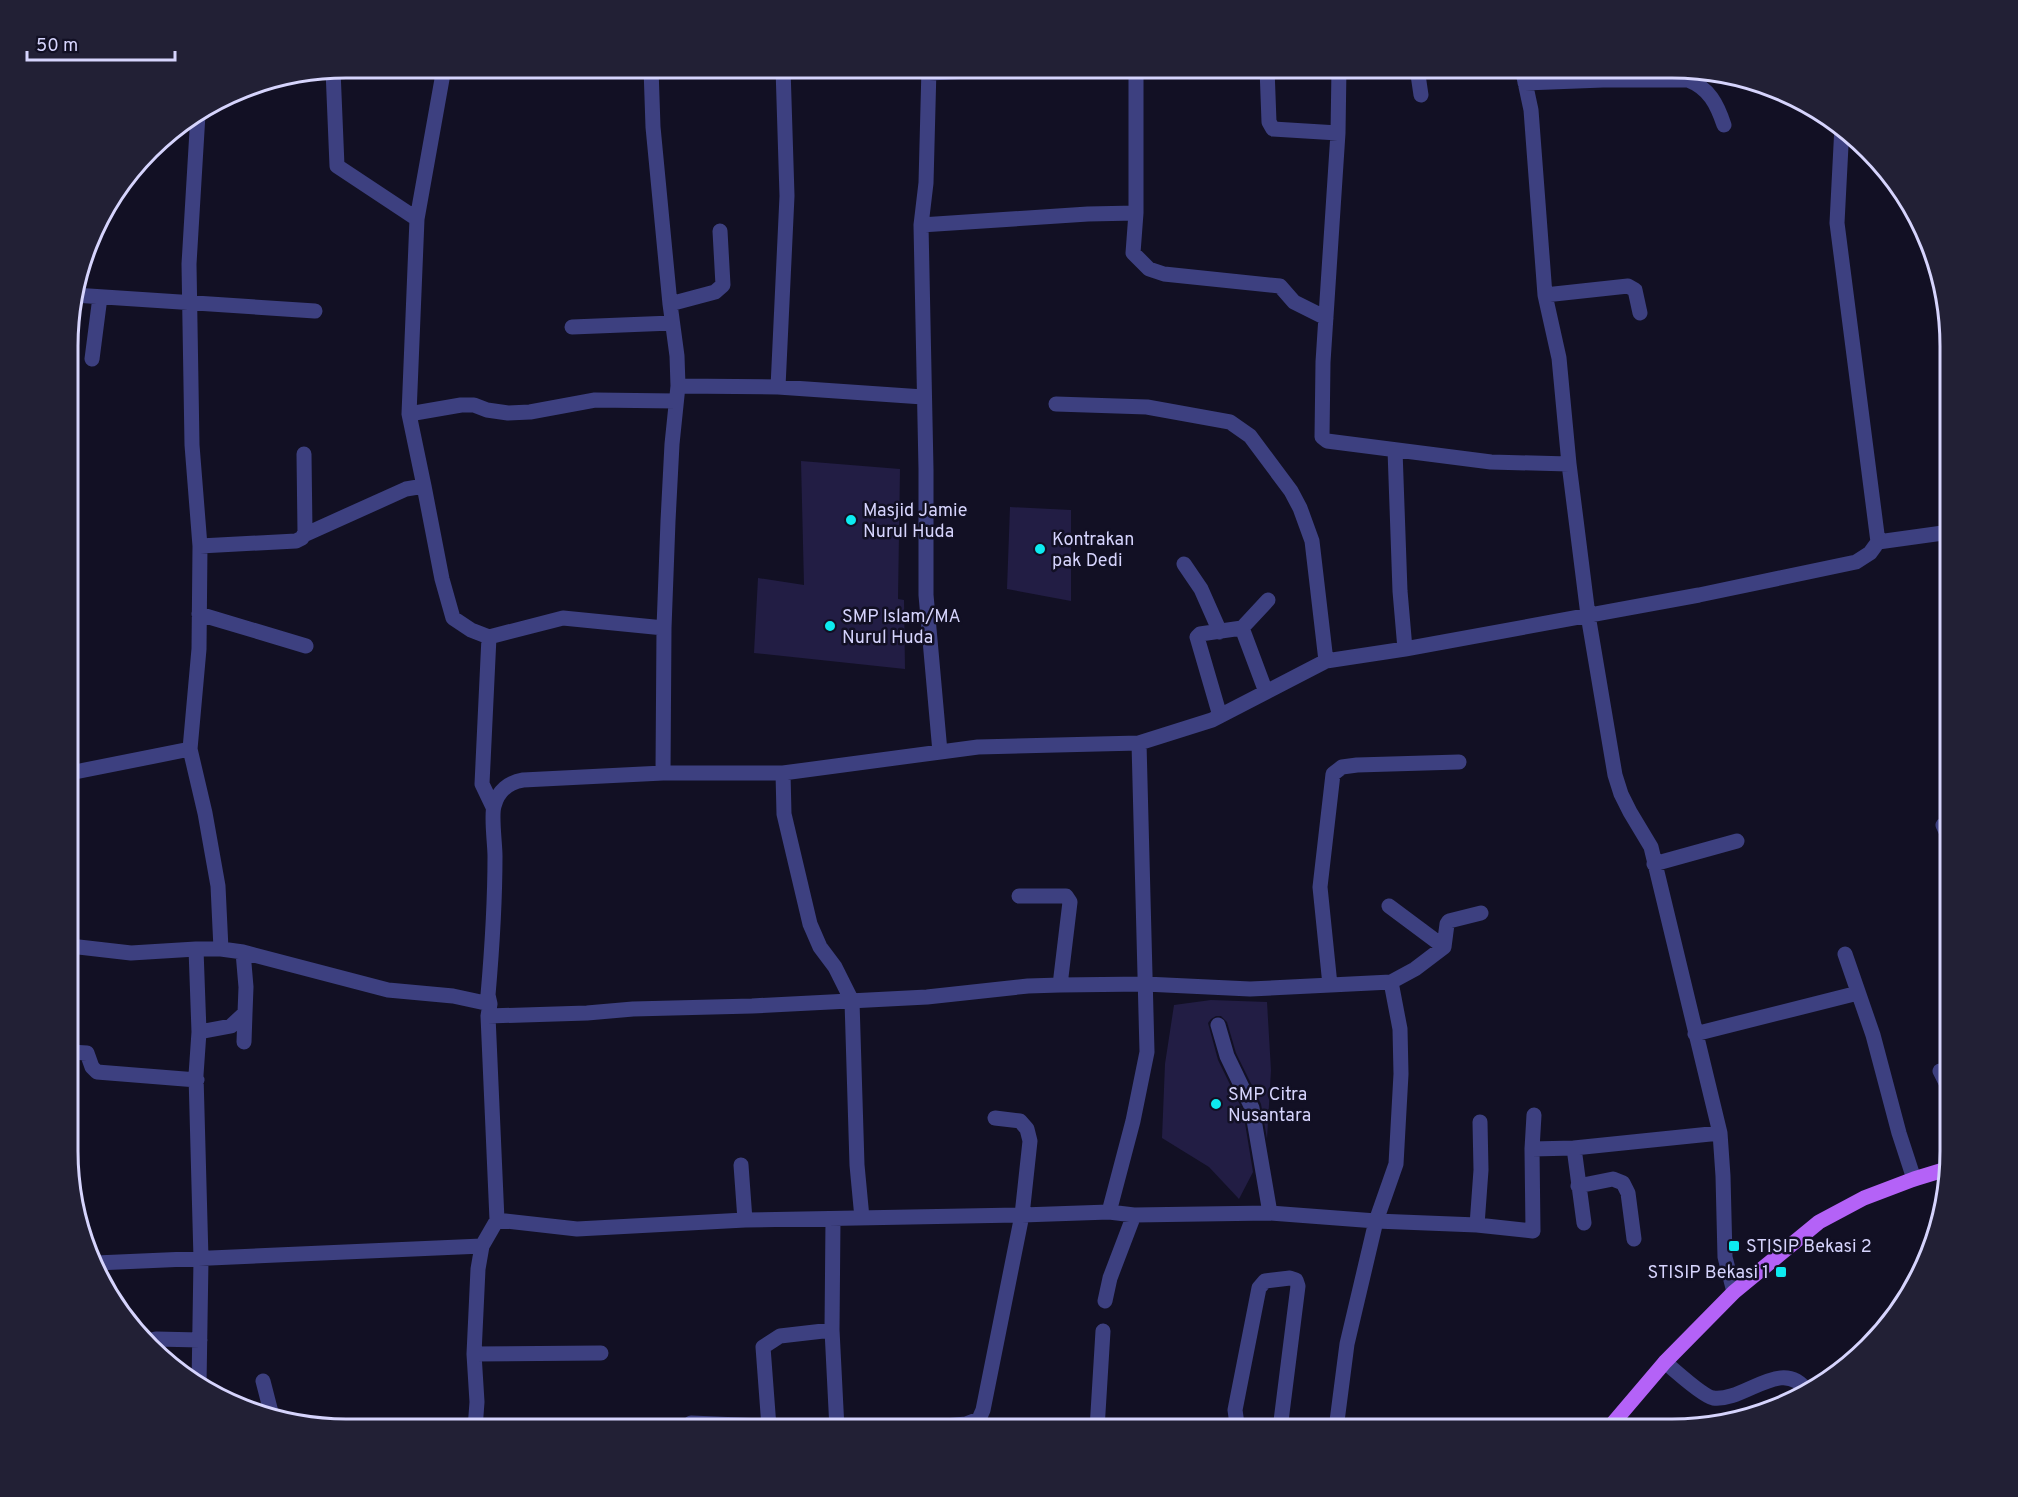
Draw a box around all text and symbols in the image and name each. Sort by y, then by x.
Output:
scale bar [27,24,176,62]
text: 50 m [36,35,78,58]
place label: Masjid Jamie Nurul Huda [863,500,967,544]
marker: Masjid Jamie Nurul Huda [844,513,858,527]
place label: Kontrakan pak Dedi [1052,529,1134,573]
marker: Kontrakan pak Dedi [1033,542,1047,556]
place label: SMP Islam/MA Nurul Huda [842,606,961,650]
marker: SMP Islam/MA Nurul Huda [823,619,837,633]
place label: SMP Citra Nusantara [1228,1084,1311,1128]
marker: SMP Citra Nusantara [1209,1097,1223,1111]
place label: STISIP Bekasi 2 [1746,1236,1872,1259]
marker: STISIP Bekasi 2 [1727,1239,1741,1253]
place label: STISIP Bekasi 1 [1647,1262,1769,1285]
marker: STISIP Bekasi 1 [1774,1265,1788,1279]

